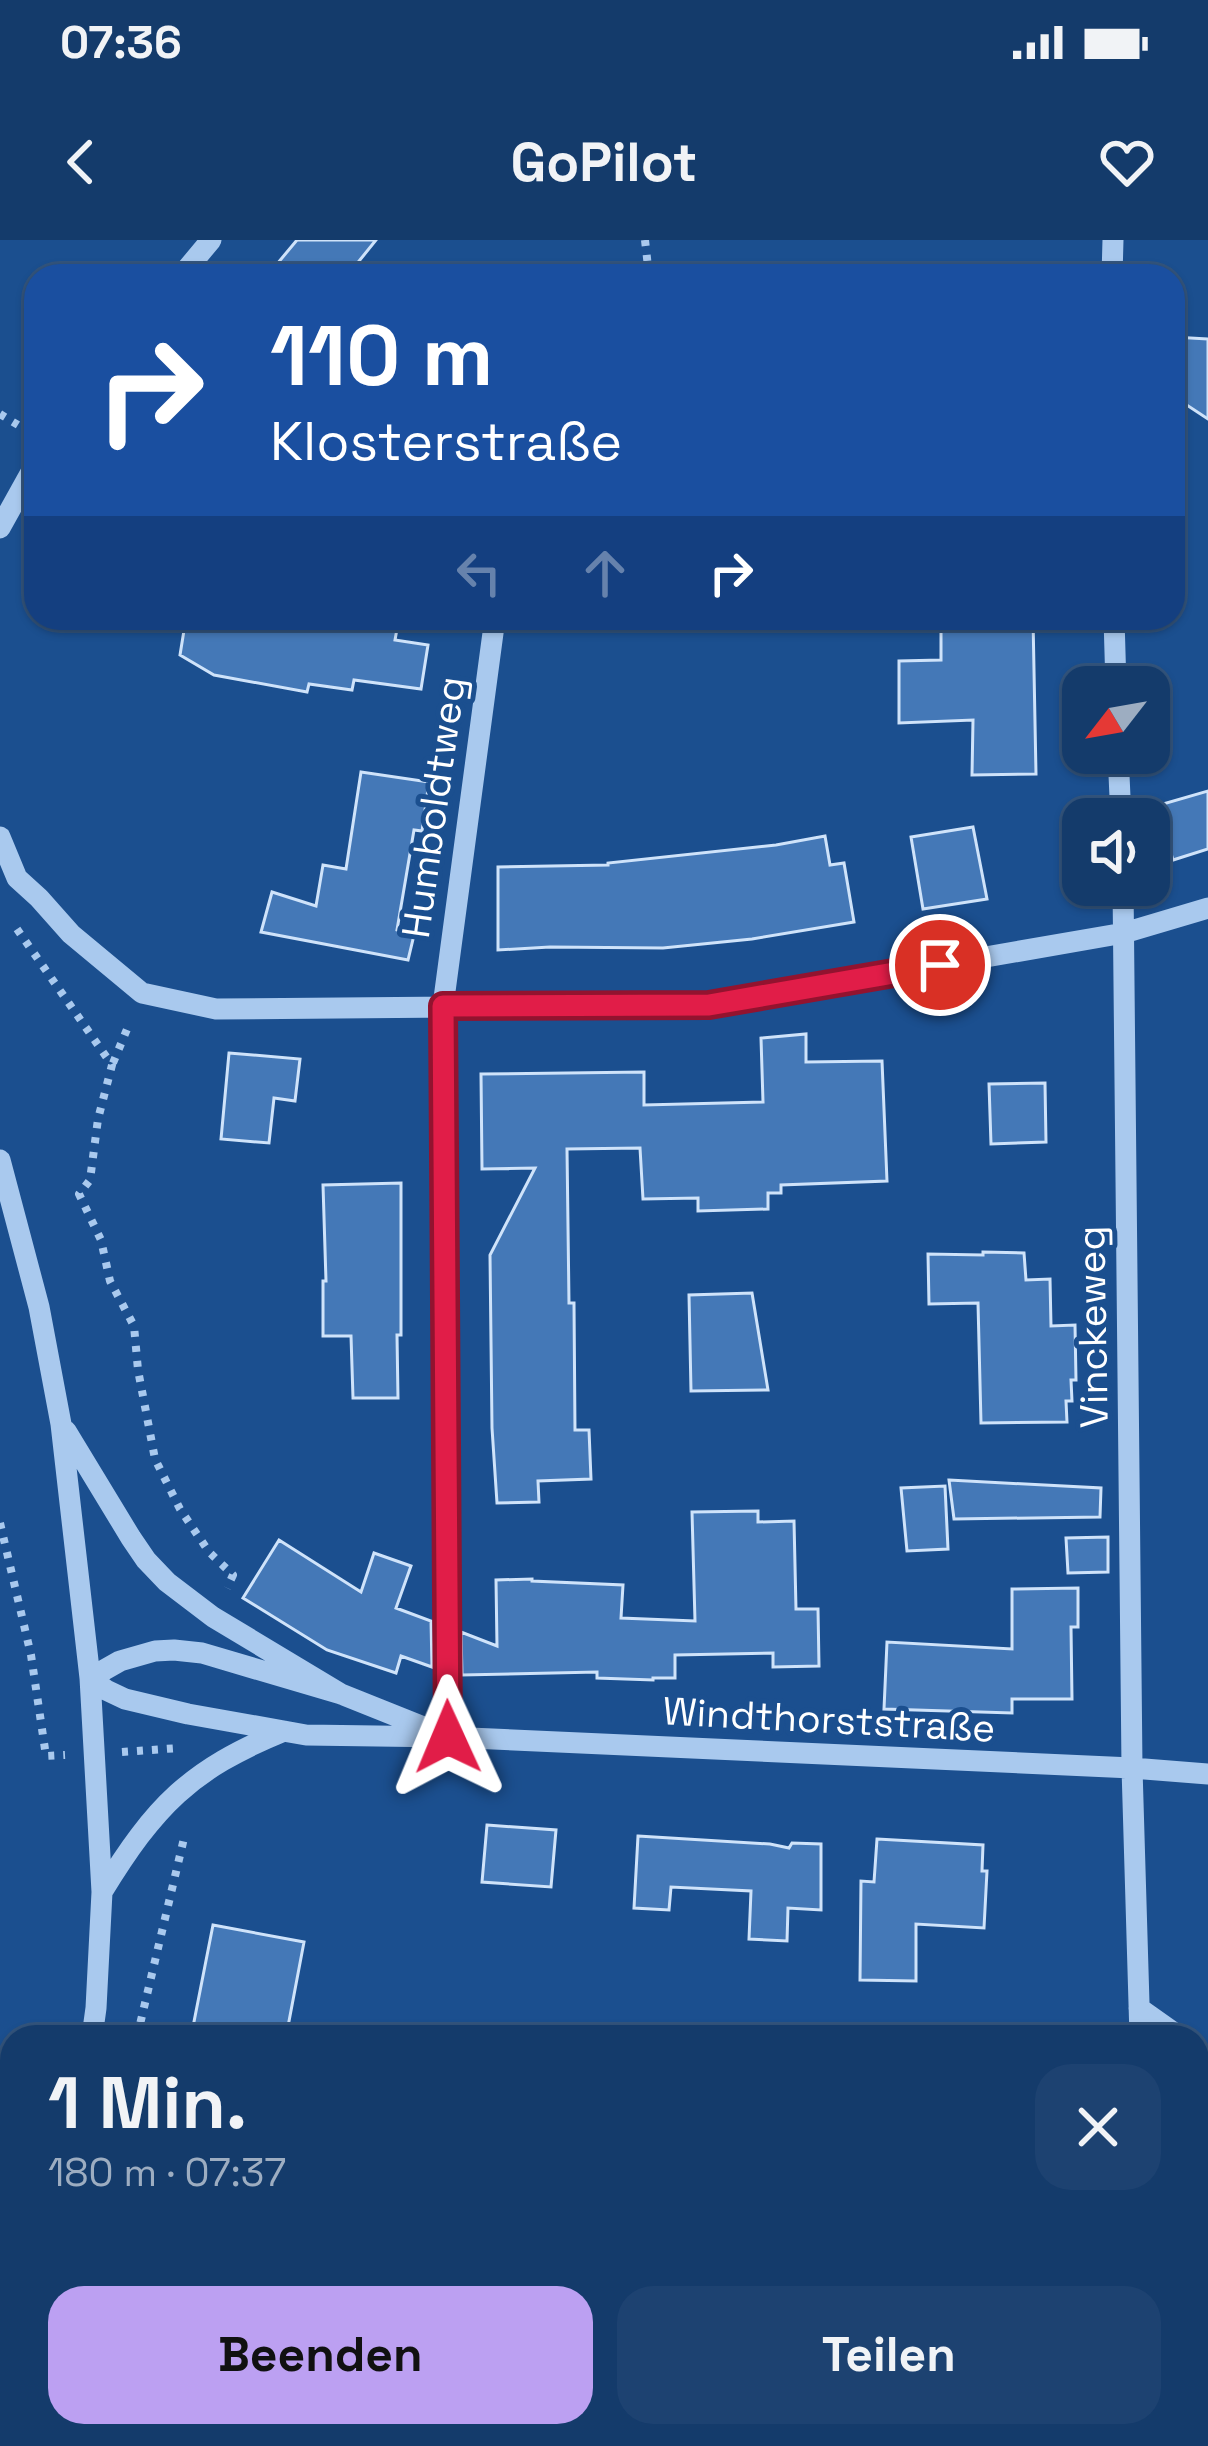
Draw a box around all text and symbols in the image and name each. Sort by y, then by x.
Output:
text: 07:36 [60,14,182,71]
text: GoPilot [511,128,697,197]
icon: back [48,129,114,195]
icon: heart [1094,129,1160,195]
text: 110 m [270,302,493,410]
icon: right [72,312,228,468]
text: Klosterstraße [270,407,622,476]
icon: left [446,540,512,606]
icon: ahead [572,540,638,606]
icon: right [698,540,764,606]
north arrow [1062,666,1170,774]
map controls [1062,666,1170,906]
street label: Humboldtweg [391,673,476,941]
button: sound [1062,798,1170,906]
pin [889,914,991,1016]
icon: arrive [907,932,973,998]
street label: Vinckeweg [1066,1225,1119,1429]
position arrow [385,1674,511,1800]
street label: Windthorststraße [661,1686,997,1753]
text: 1 Min. [48,2057,247,2149]
button: close [1035,2064,1161,2190]
text: 180 m · 07:37 [48,2148,286,2197]
button: Beenden [48,2286,593,2424]
button: Teilen [617,2286,1161,2424]

